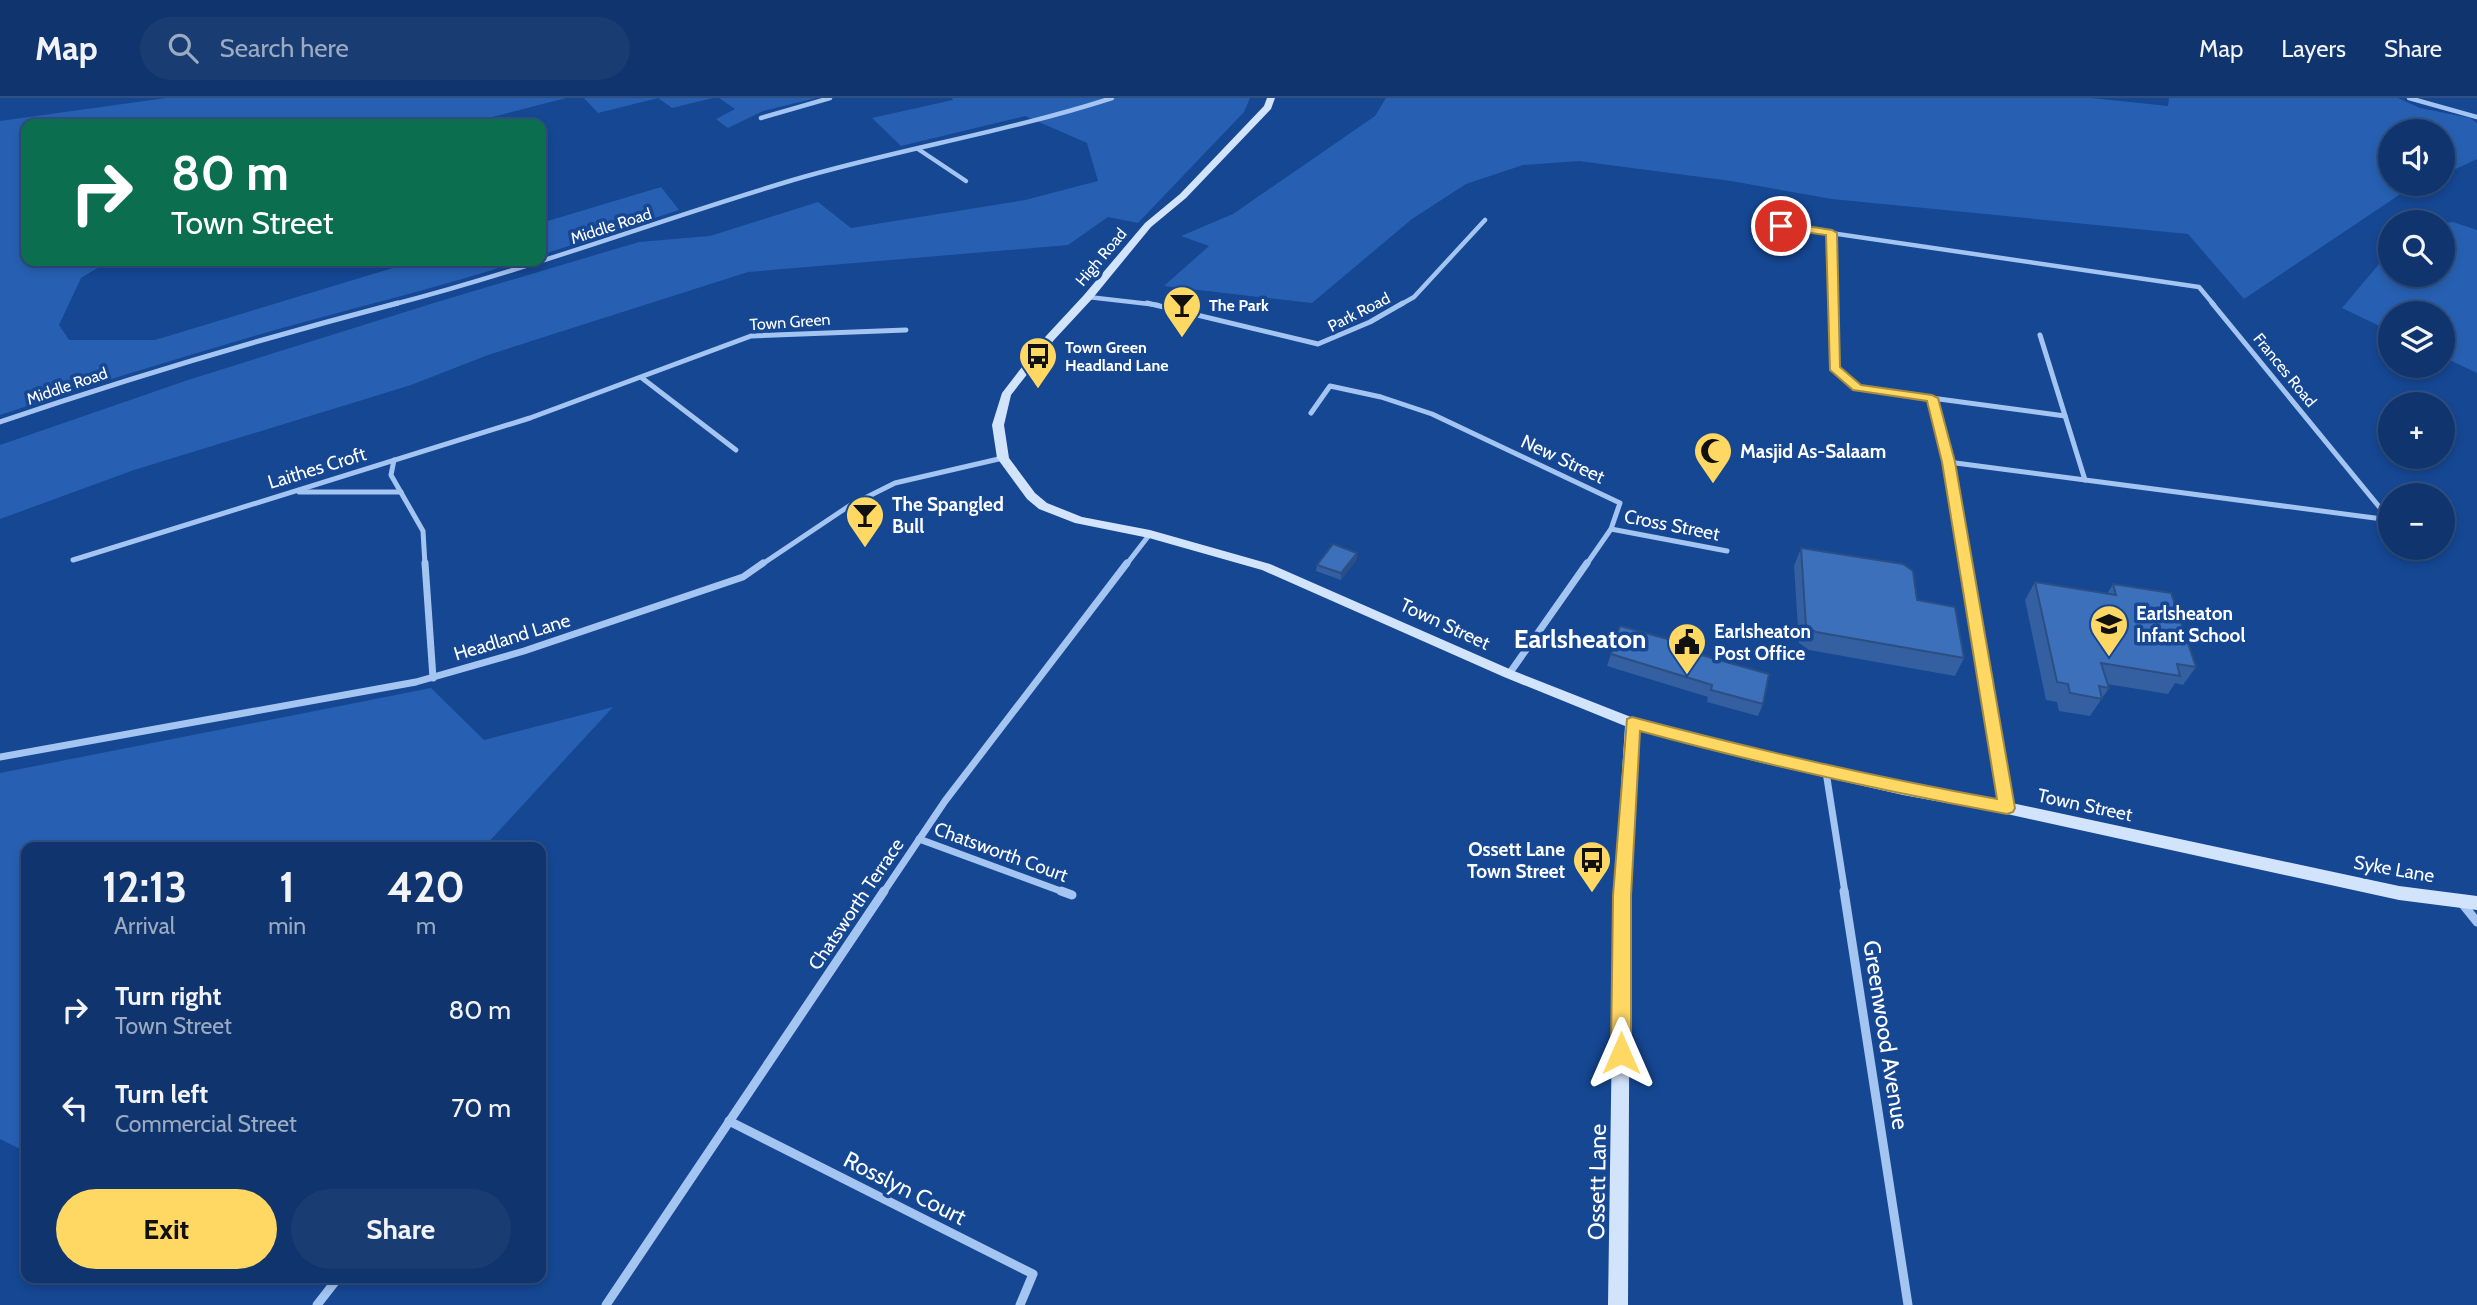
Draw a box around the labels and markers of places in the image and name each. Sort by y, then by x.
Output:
pin [1751,196,1811,256]
bar icon: The Park [1161,284,1203,339]
place label: The Park [1209,296,1269,315]
bus stop icon: Town Green Headland Lane [1017,335,1059,390]
place label: Town Green Headland Lane [1065,338,1169,375]
mosque icon: Masjid As-Salaam [1692,430,1734,485]
place label: Masjid As-Salaam [1740,440,1886,463]
place label: The Spangled Bull [892,493,1004,538]
bar icon: The Spangled Bull [844,494,886,549]
place label: Earlsheaton Infant School [2136,602,2245,647]
school or university icon: Earlsheaton Infant School [2088,603,2130,658]
place label: Earlsheaton Post Office [1714,620,1811,665]
public building icon: Earlsheaton Post Office [1666,621,1708,676]
place label: Ossett Lane Town Street [1467,838,1565,883]
bus stop icon: Ossett Lane Town Street [1571,839,1613,894]

